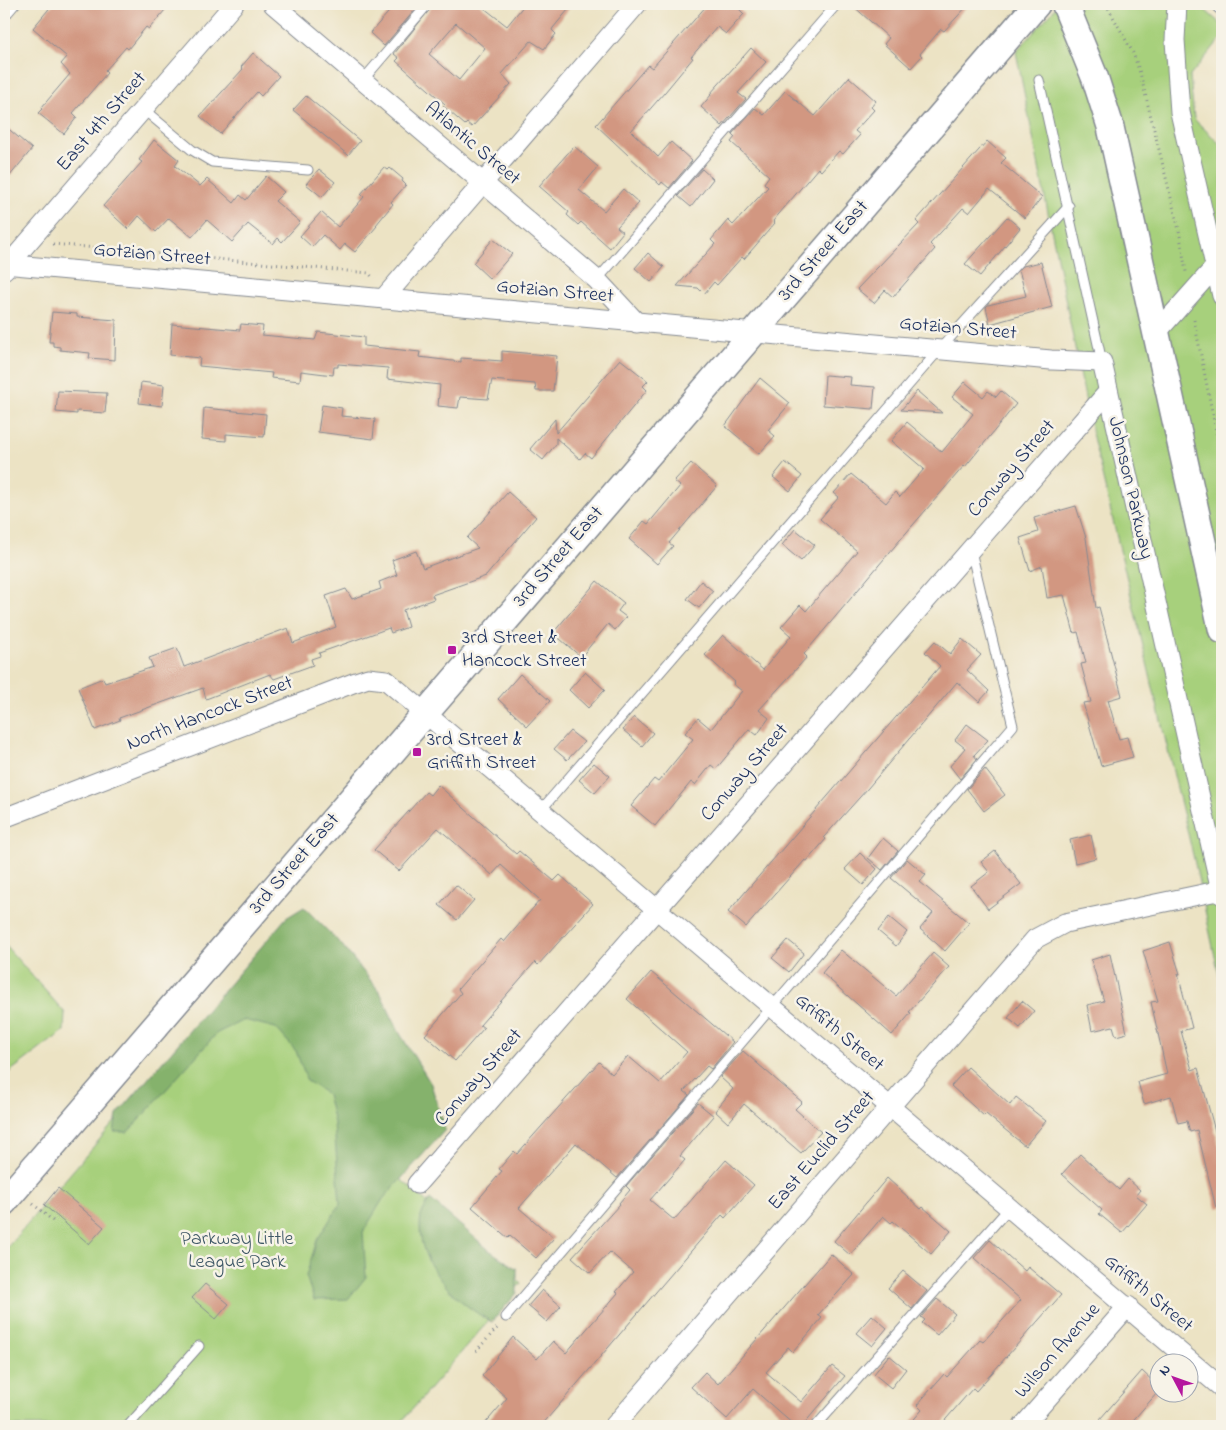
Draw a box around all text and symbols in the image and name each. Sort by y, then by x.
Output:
street label: East 4th Street [50,65,154,179]
street label: Atlantic Street [418,95,527,193]
street label: 3rd Street East [772,194,876,308]
street label: Gotzian Street [92,235,212,275]
street label: Gotzian Street [495,272,615,312]
street label: Gotzian Street [898,309,1018,349]
street label: Conway Street [961,413,1063,524]
street label: Johnson Parkway [1100,414,1160,562]
street label: 3rd Street East [507,500,611,614]
place label: 3rd Street & Hancock Street [462,624,587,676]
marker: 3rd Street & Hancock Street [446,644,458,656]
street label: North Hancock Street [123,669,298,759]
street label: Conway Street [694,717,796,828]
place label: 3rd Street & Griffith Street [427,726,537,778]
marker: 3rd Street & Griffith Street [411,746,423,758]
street label: 3rd Street East [243,807,347,921]
street label: Griffith Street [788,987,890,1079]
street label: Conway Street [428,1022,530,1133]
street label: East Euclid Street [762,1084,883,1217]
park label: Parkway Little League Park [181,1225,294,1278]
street label: Griffith Street [1097,1248,1199,1340]
street label: Wilson Avenue [1008,1297,1108,1405]
north arrow [1148,1352,1198,1402]
text: N [1154,1360,1176,1381]

